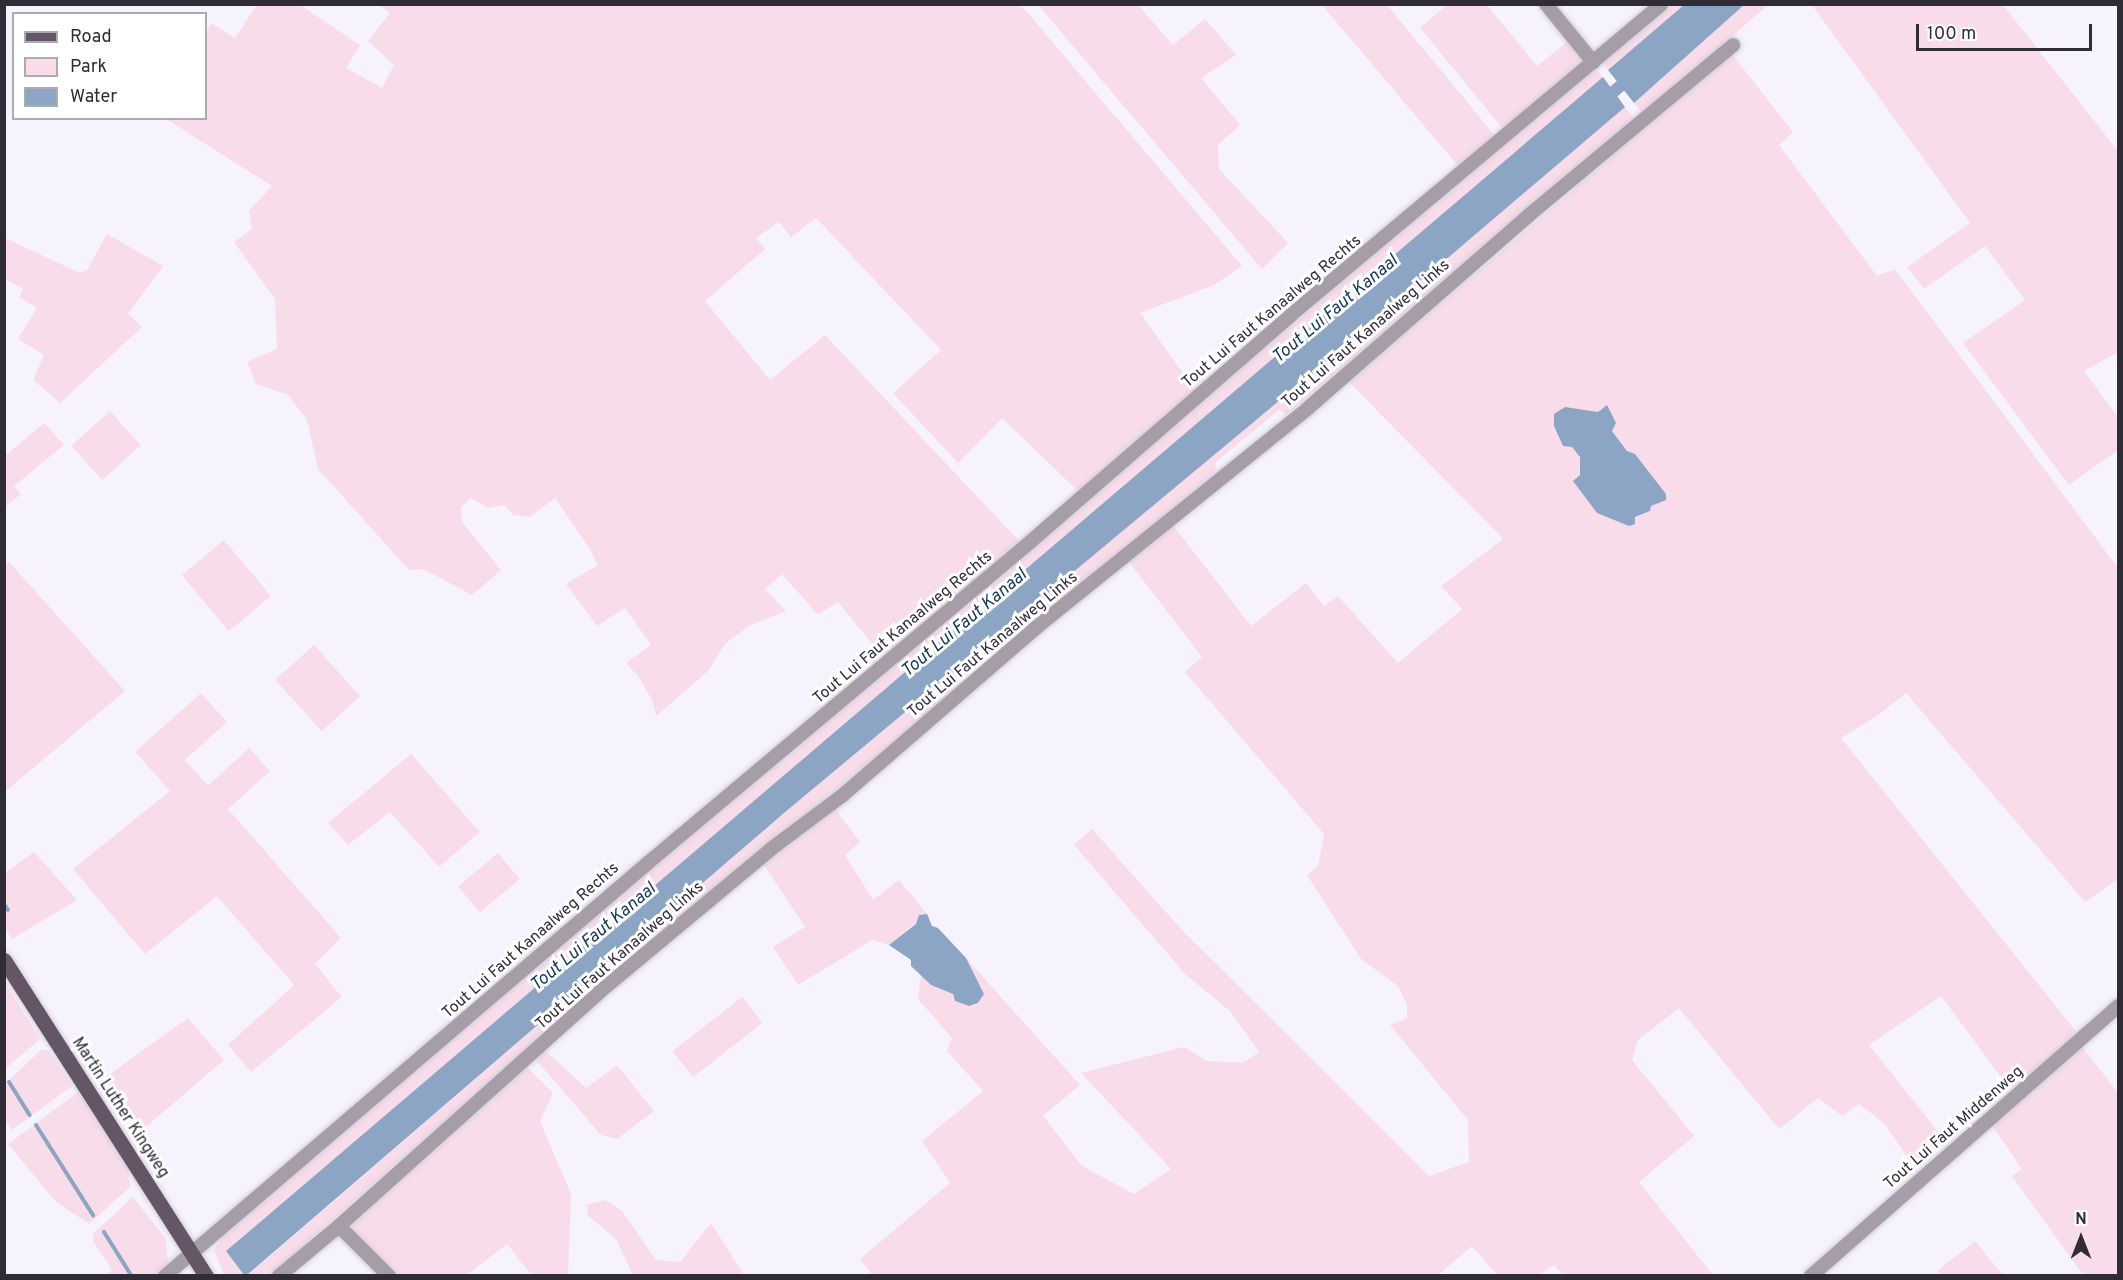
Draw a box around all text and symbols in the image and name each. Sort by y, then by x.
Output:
legend [12,12,207,120]
scale bar [1919,12,2094,50]
text: 100 m [1927,23,1976,46]
text: Road [70,26,112,49]
text: Park [70,56,107,79]
text: Water [70,86,117,109]
street label: Tout Lui Faut Kanaalweg Rechts [1179,231,1365,393]
water label: Tout Lui Faut Kanaal [1269,251,1403,369]
street label: Tout Lui Faut Kanaalweg Links [1278,256,1454,412]
street label: Tout Lui Faut Kanaalweg Rechts [810,547,996,709]
water label: Tout Lui Faut Kanaal [898,565,1032,683]
street label: Tout Lui Faut Kanaalweg Links [904,568,1082,722]
street label: Tout Lui Faut Kanaalweg Rechts [439,859,623,1023]
street label: Tout Lui Faut Kanaalweg Links [532,878,708,1034]
water label: Tout Lui Faut Kanaal [527,879,661,997]
street label: Martin Luther Kingweg [67,1034,173,1182]
street label: Tout Lui Faut Middenweg [1881,1062,2027,1194]
north arrow [2051,1208,2111,1268]
text: N [2075,1210,2087,1230]

